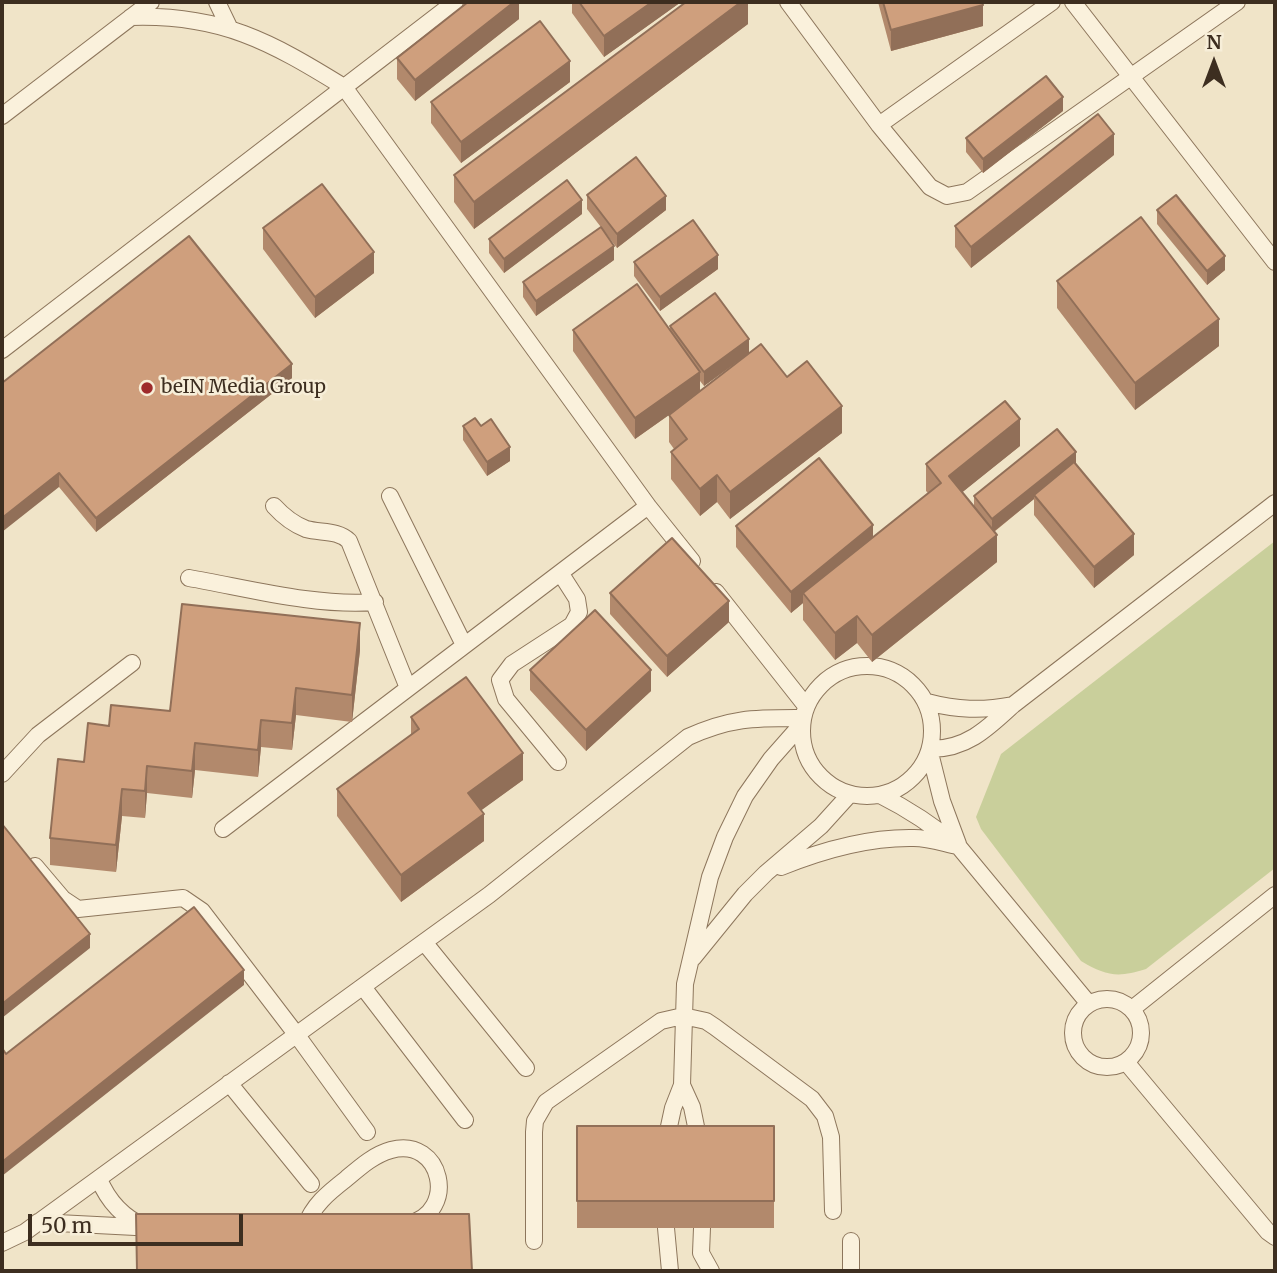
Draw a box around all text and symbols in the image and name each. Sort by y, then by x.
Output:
north arrow [1179,28,1249,98]
text: N [1206,30,1222,54]
place label: beIN Media Group [161,377,326,399]
marker: beIN Media Group [139,380,155,396]
scale bar [32,1200,247,1244]
text: 50 m [41,1212,92,1239]

